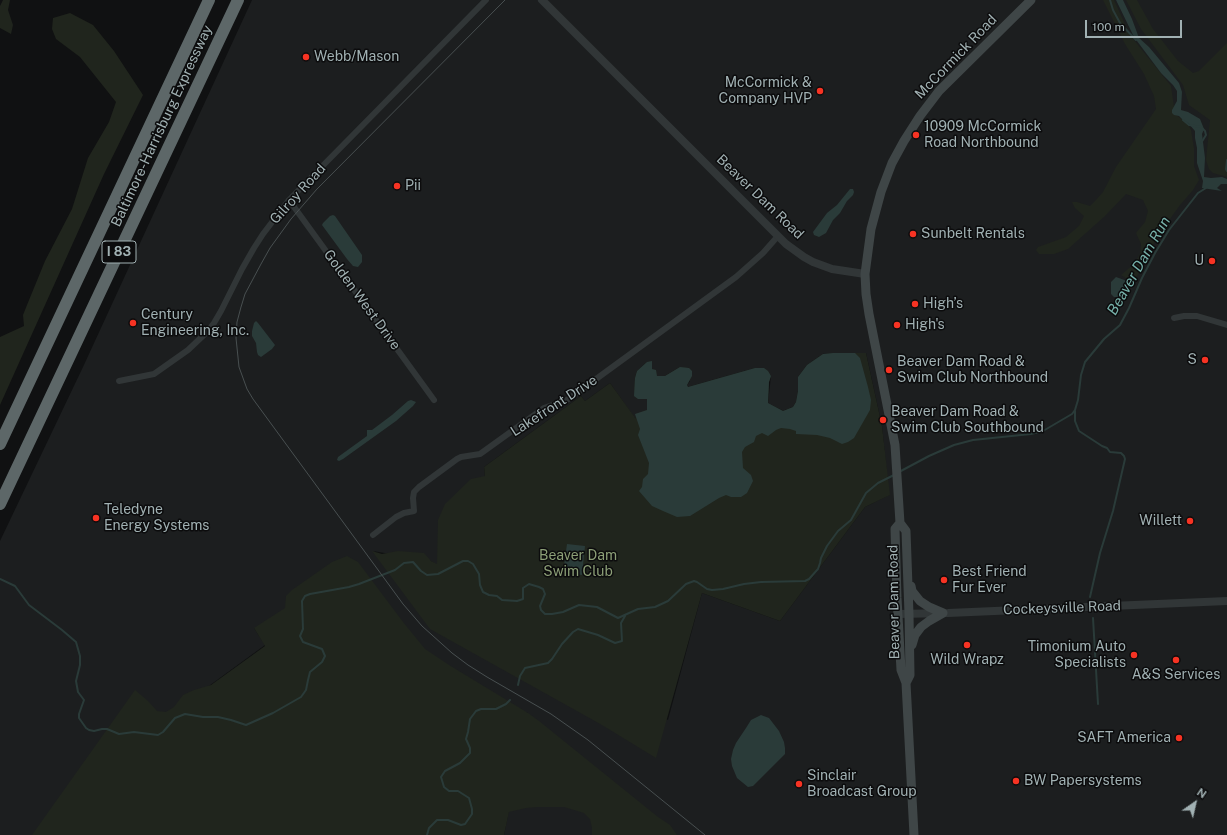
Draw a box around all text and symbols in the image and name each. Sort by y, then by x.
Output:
street label: McCormick Road [912,11,1000,103]
scale bar [1087,12,1184,38]
text: 100 m [1092,20,1125,34]
street label: Baltimore-Harrisburg Expressway [108,23,216,229]
place label: Webb/Mason [314,49,399,65]
marker: Webb/Mason [301,52,311,62]
place label: McCormick & Company HVP [719,75,812,108]
marker: McCormick & Company HVP [815,86,825,96]
place label: 10909 McCormick Road Northbound [924,119,1041,152]
marker: 10909 McCormick Road Northbound [911,130,921,140]
street label: Beaver Dam Road [713,151,807,243]
street label: Gilroy Road [267,160,329,228]
place label: Pii [405,178,421,194]
marker: Pii [392,181,402,191]
water label: Beaver Dam Run [1104,214,1174,318]
place label: Sunbelt Rentals [921,226,1025,242]
marker: Sunbelt Rentals [908,229,918,239]
road number: I 83 [102,241,136,263]
street label: Golden West Drive [320,247,404,353]
place label: U [1194,253,1204,269]
marker: U [1207,256,1217,266]
place label: High’s [923,296,963,312]
marker: High’s [910,299,920,309]
place label: Century Engineering, Inc. [141,307,249,340]
place label: High's [905,317,945,333]
marker: Century Engineering, Inc. [128,318,138,328]
marker: High's [892,320,902,330]
place label: S [1188,352,1197,368]
place label: Beaver Dam Road & Swim Club Northbound [897,354,1048,386]
marker: S [1200,355,1210,365]
marker: Beaver Dam Road & Swim Club Northbound [884,365,894,375]
street label: Lakefront Drive [508,372,600,440]
place label: Beaver Dam Road & Swim Club Southbound [891,404,1044,436]
marker: Beaver Dam Road & Swim Club Southbound [878,415,888,425]
place label: Teledyne Energy Systems [104,502,209,534]
marker: Teledyne Energy Systems [91,513,101,523]
place label: Willett [1139,513,1182,529]
marker: Willett [1185,516,1195,526]
street label: Beaver Dam Road [885,545,903,659]
park label: Beaver Dam Swim Club [539,548,617,580]
place label: Best Friend Fur Ever [952,564,1027,596]
marker: Best Friend Fur Ever [939,575,949,585]
street label: Cockeysville Road [1003,598,1121,618]
place label: Timonium Auto Specialists [1028,639,1126,672]
marker: Wild Wrapz [962,640,972,650]
marker: Timonium Auto Specialists [1129,650,1139,660]
place label: Wild Wrapz [930,652,1004,668]
marker: A&S Services [1171,655,1181,665]
place label: A&S Services [1132,667,1220,683]
place label: SAFT America [1077,730,1171,746]
marker: SAFT America [1174,733,1184,743]
place label: Sinclair Broadcast Group [807,768,917,800]
place label: BW Papersystems [1024,773,1142,789]
marker: BW Papersystems [1011,776,1021,786]
marker: Sinclair Broadcast Group [794,779,804,789]
north arrow [1175,783,1215,823]
text: N [1195,786,1209,800]

